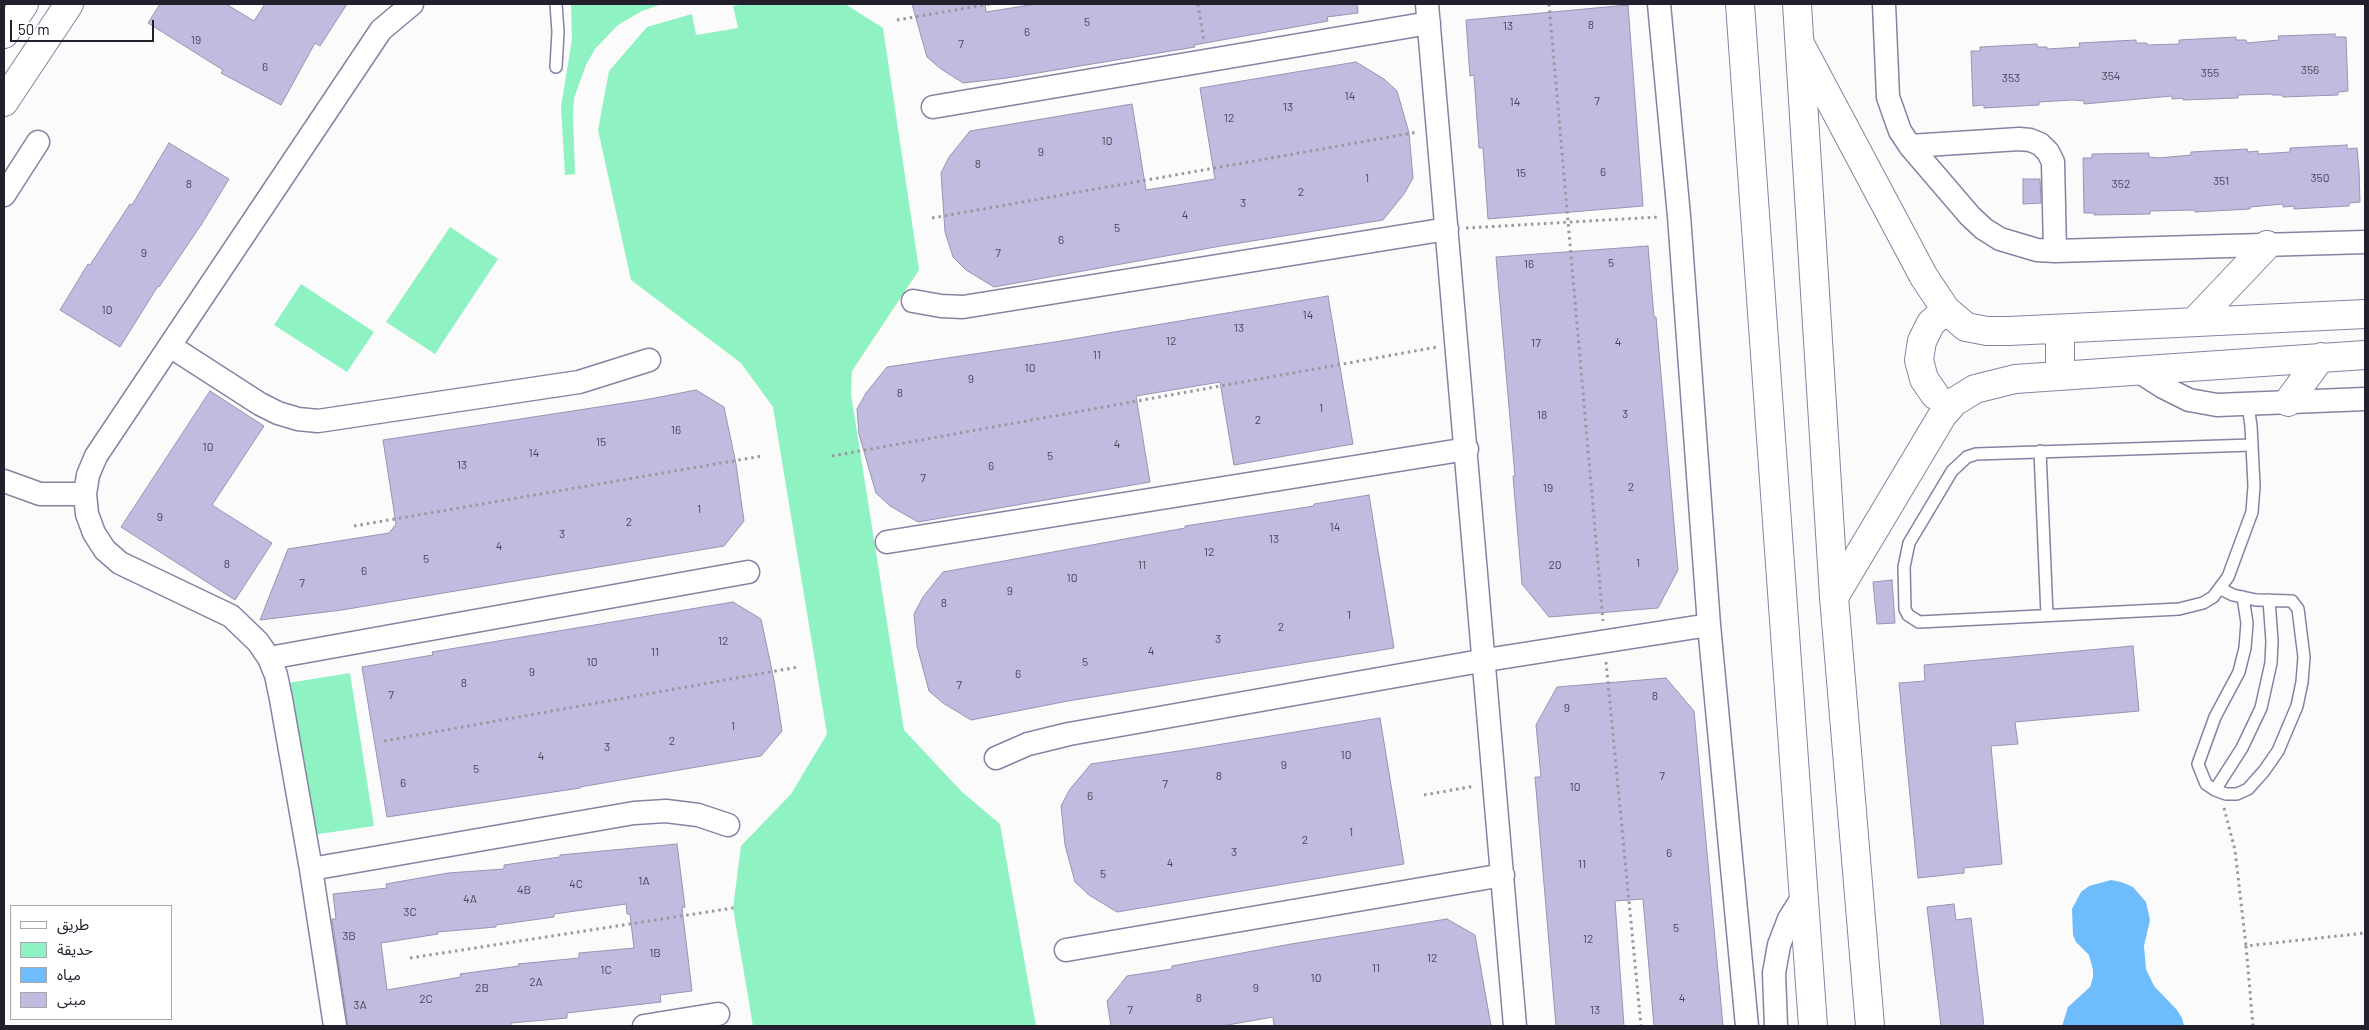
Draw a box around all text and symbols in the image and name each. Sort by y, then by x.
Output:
scale bar [12,10,156,42]
house number: 5 [1084,15,1090,29]
house number: 8 [1588,18,1594,32]
house number: 13 [1503,19,1513,33]
text: 50 m [18,20,50,38]
house number: 6 [1024,25,1030,39]
house number: 19 [191,33,201,47]
house number: 7 [958,37,964,51]
house number: 6 [262,60,268,74]
house number: 356 [2301,63,2319,77]
house number: 355 [2201,66,2219,80]
house number: 354 [2102,69,2120,83]
house number: 353 [2002,71,2020,85]
house number: 14 [1345,89,1355,103]
house number: 7 [1594,94,1600,108]
house number: 14 [1510,95,1520,109]
house number: 13 [1283,100,1293,114]
house number: 12 [1224,111,1234,125]
house number: 10 [1102,134,1112,148]
house number: 9 [1038,145,1044,159]
house number: 8 [975,157,981,171]
house number: 6 [1600,165,1606,179]
house number: 15 [1516,166,1526,180]
house number: 1 [1365,171,1369,185]
house number: 350 [2310,171,2330,185]
house number: 351 [2213,174,2229,188]
house number: 8 [186,177,192,191]
house number: 352 [2112,177,2130,191]
house number: 2 [1298,185,1304,199]
house number: 3 [1240,196,1246,210]
house number: 4 [1182,208,1188,222]
house number: 5 [1114,221,1120,235]
house number: 6 [1058,233,1064,247]
house number: 9 [141,246,147,260]
house number: 7 [995,246,1001,260]
house number: 5 [1608,256,1614,270]
house number: 16 [1524,257,1534,271]
house number: 10 [102,303,112,317]
house number: 14 [1303,308,1313,322]
house number: 13 [1234,321,1244,335]
house number: 12 [1166,334,1176,348]
house number: 4 [1615,335,1621,349]
house number: 17 [1531,336,1541,350]
house number: 11 [1093,348,1101,362]
house number: 10 [1025,361,1035,375]
house number: 9 [968,372,974,386]
house number: 8 [897,386,903,400]
house number: 1 [1319,401,1323,415]
house number: 3 [1622,407,1628,421]
house number: 18 [1537,408,1547,422]
house number: 2 [1255,413,1261,427]
house number: 16 [671,423,681,437]
house number: 15 [596,435,606,449]
house number: 4 [1114,437,1120,451]
house number: 10 [203,440,213,454]
house number: 14 [529,446,539,460]
house number: 5 [1047,449,1053,463]
house number: 13 [457,458,467,472]
house number: 6 [988,459,994,473]
house number: 7 [920,471,926,485]
house number: 2 [1628,480,1634,494]
house number: 19 [1543,481,1553,495]
house number: 1 [697,502,701,516]
house number: 9 [157,510,163,524]
house number: 2 [626,515,632,529]
house number: 14 [1330,520,1340,534]
house number: 3 [559,527,565,541]
house number: 13 [1269,532,1279,546]
house number: 4 [496,539,502,553]
house number: 12 [1204,545,1214,559]
house number: 5 [423,552,429,566]
house number: 1 [1636,556,1640,570]
house number: 8 [224,557,230,571]
house number: 11 [1138,558,1146,572]
house number: 20 [1548,558,1562,572]
house number: 6 [361,564,367,578]
house number: 10 [1067,571,1077,585]
house number: 7 [299,576,305,590]
house number: 9 [1007,584,1013,598]
house number: 8 [941,596,947,610]
house number: 1 [1347,608,1351,622]
house number: 2 [1278,620,1284,634]
house number: 3 [1215,632,1221,646]
house number: 12 [718,634,728,648]
house number: 4 [1148,644,1154,658]
house number: 11 [651,645,659,659]
house number: 10 [587,655,597,669]
house number: 5 [1082,655,1088,669]
house number: 9 [529,665,535,679]
house number: 6 [1015,667,1021,681]
house number: 8 [461,676,467,690]
house number: 7 [956,678,962,692]
house number: 7 [388,688,394,702]
house number: 8 [1652,689,1658,703]
house number: 9 [1564,701,1570,715]
house number: 1 [731,719,735,733]
house number: 2 [669,734,675,748]
house number: 3 [604,740,610,754]
house number: 10 [1341,748,1351,762]
house number: 4 [538,749,544,763]
house number: 9 [1281,758,1287,772]
house number: 5 [473,762,479,776]
house number: 8 [1216,769,1222,783]
house number: 7 [1659,769,1665,783]
house number: 6 [400,776,406,790]
house number: 7 [1162,777,1168,791]
house number: 10 [1570,780,1580,794]
house number: 6 [1087,789,1093,803]
house number: 1 [1349,825,1353,839]
house number: 2 [1302,833,1308,847]
house number: 3 [1231,845,1237,859]
house number: 6 [1666,846,1672,860]
house number: 4 [1167,856,1173,870]
house number: 11 [1578,857,1586,871]
house number: 5 [1100,867,1106,881]
house number: 1A [638,874,650,888]
house number: 4C [569,877,583,891]
house number: 4B [517,883,531,897]
house number: 4A [463,892,477,906]
legend [10,905,172,1020]
house number: 3C [403,905,417,919]
text: طريق [57,915,89,933]
house number: 5 [1673,921,1679,935]
house number: 3B [342,929,356,943]
house number: 12 [1583,932,1593,946]
text: حديقة [57,940,93,958]
house number: 1B [649,946,661,960]
house number: 12 [1427,951,1437,965]
house number: 11 [1372,961,1380,975]
house number: 1C [600,963,612,977]
text: مياه [57,965,81,983]
house number: 10 [1311,971,1321,985]
house number: 2A [529,975,543,989]
house number: 2B [475,981,489,995]
house number: 9 [1253,981,1259,995]
text: مبنى [57,990,86,1008]
house number: 8 [1196,991,1202,1005]
house number: 4 [1679,991,1685,1005]
house number: 2C [419,992,433,1006]
house number: 3A [353,998,367,1012]
house number: 7 [1127,1003,1133,1017]
house number: 13 [1590,1003,1600,1017]

